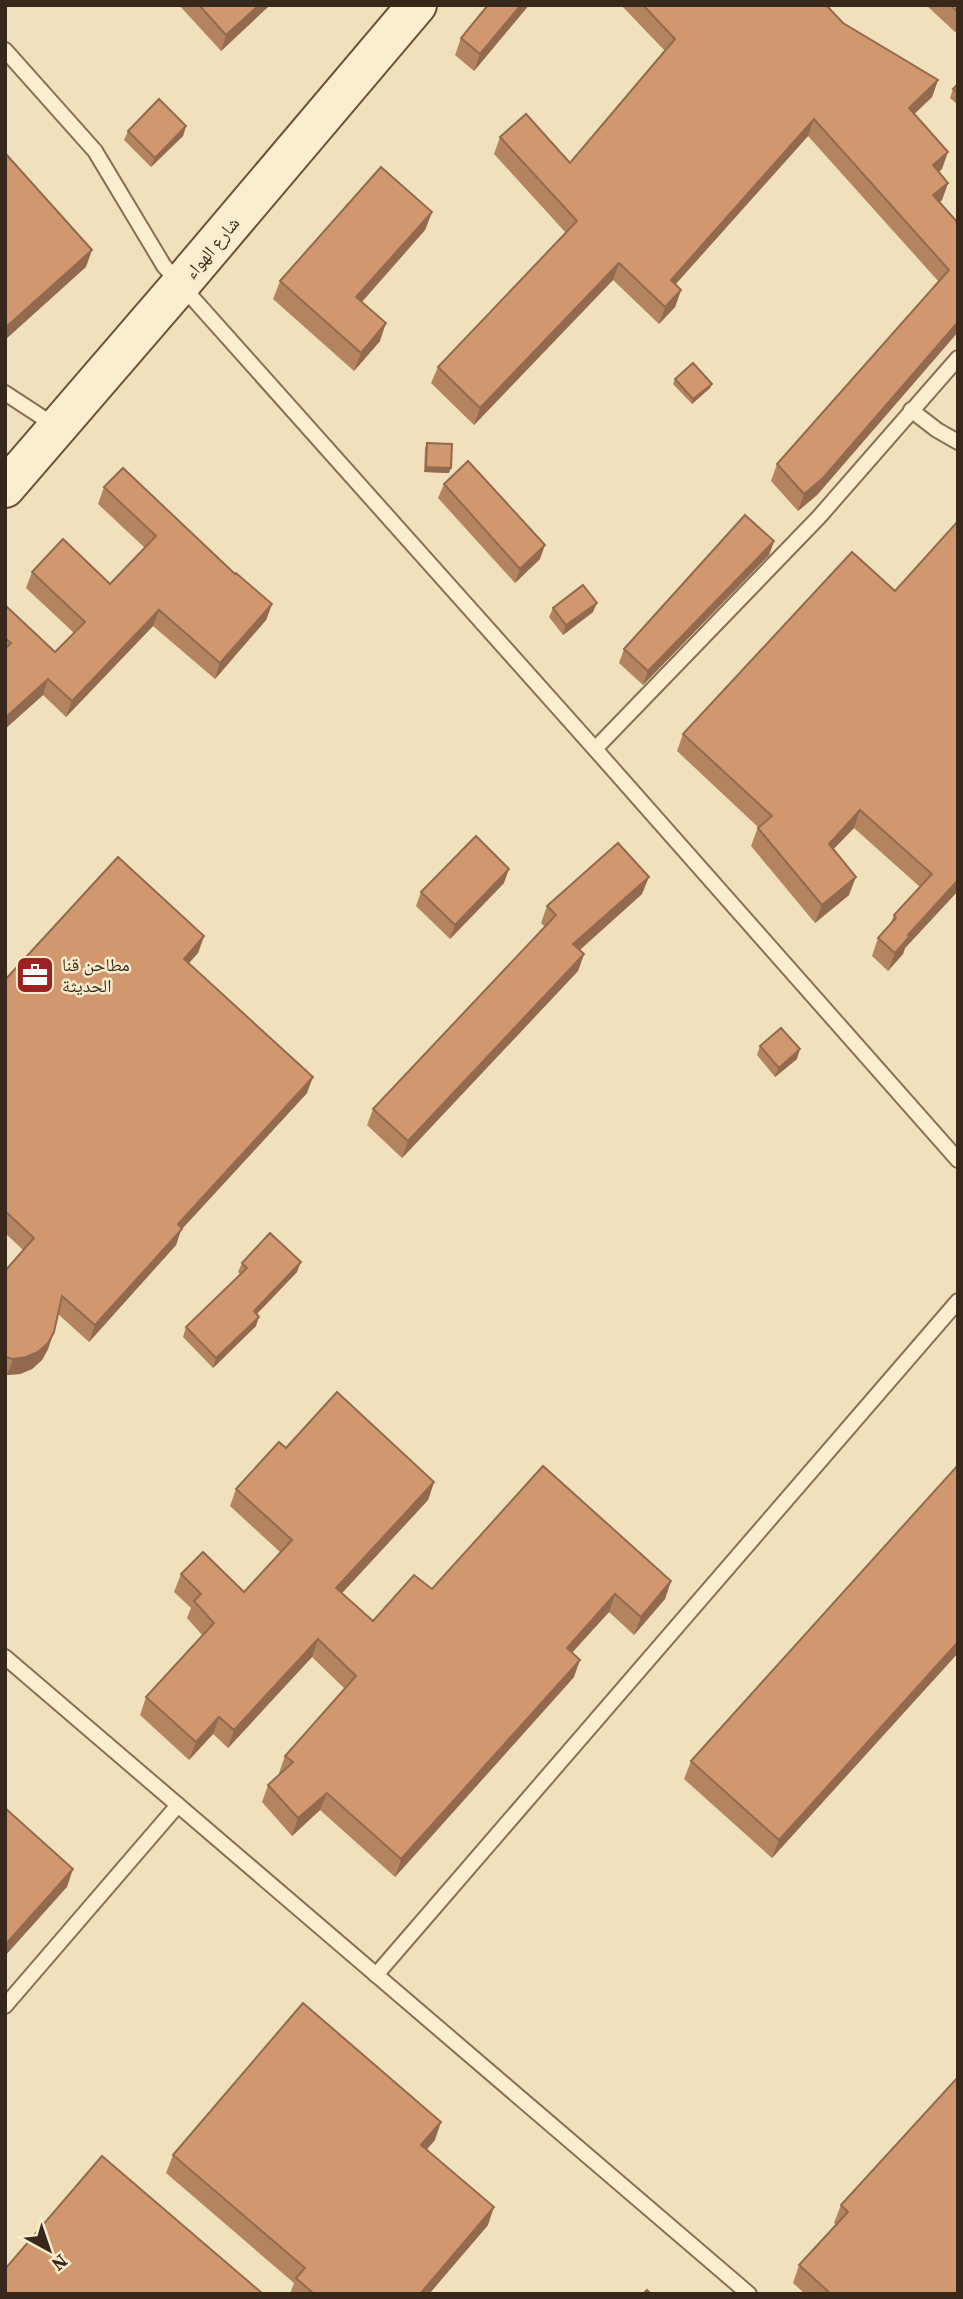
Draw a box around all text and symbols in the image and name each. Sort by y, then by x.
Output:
street label: شارع الهواء [178,211,245,284]
place label: مطاحن قنا الحديثة [62,952,130,998]
office icon: مطاحن قنا الحديثة [14,954,56,996]
north arrow [14,2215,84,2285]
text: N [46,2249,74,2278]

